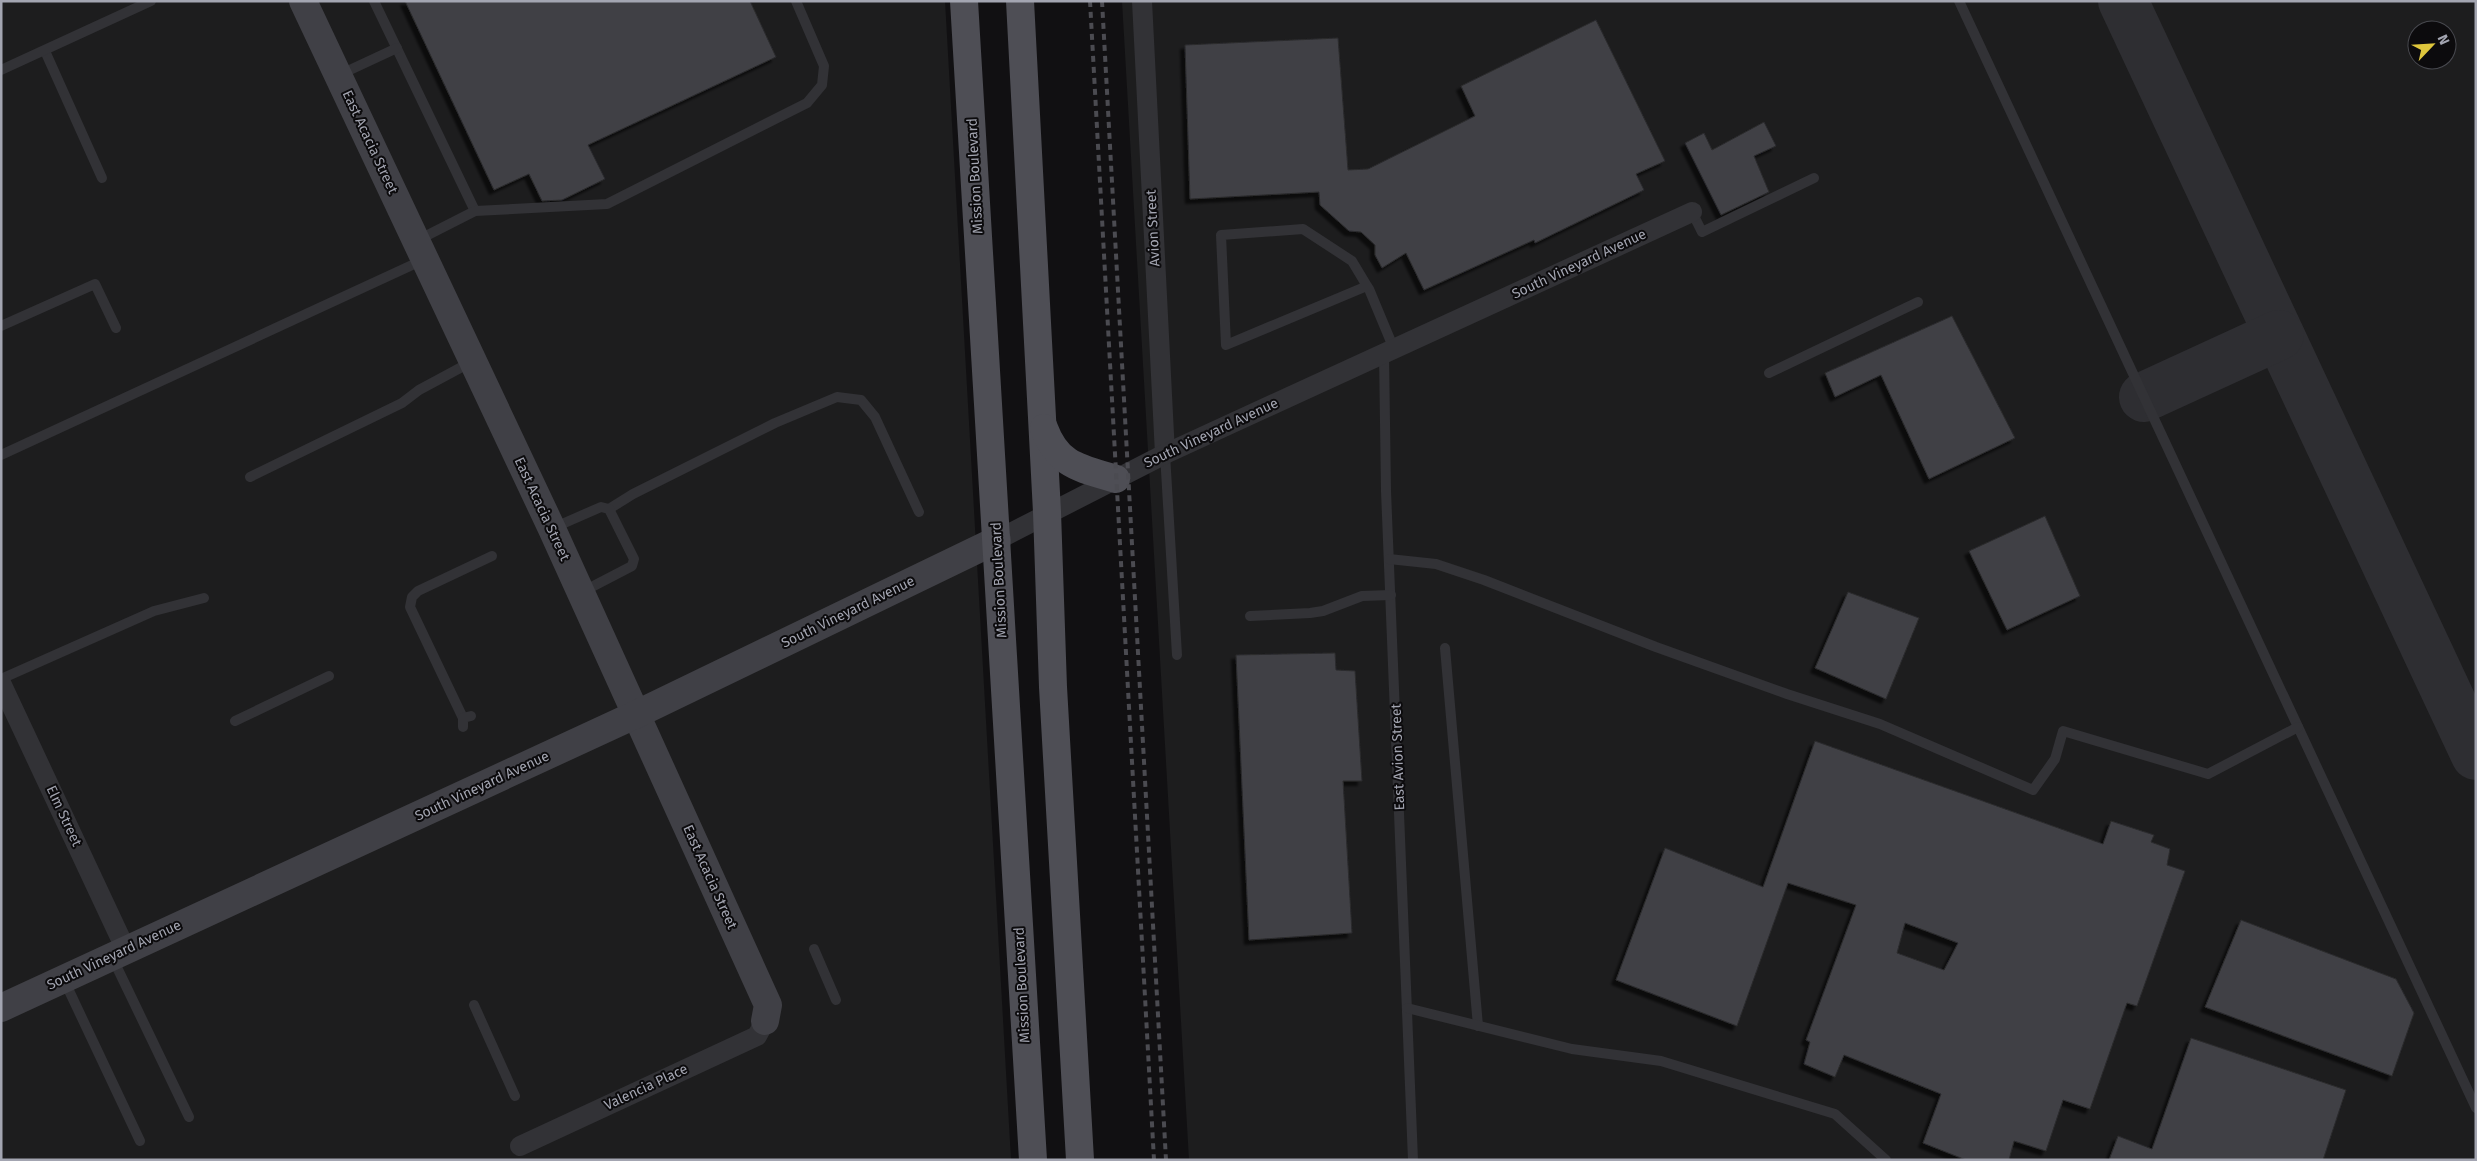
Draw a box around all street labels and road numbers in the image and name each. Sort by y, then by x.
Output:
street label: East Acacia Street [339,88,402,197]
street label: Mission Boulevard [963,118,987,234]
street label: Avion Street [1142,188,1164,267]
street label: South Vineyard Avenue [1509,225,1649,303]
street label: South Vineyard Avenue [1141,394,1281,472]
street label: East Acacia Street [511,455,574,564]
street label: Mission Boulevard [987,522,1011,638]
street label: South Vineyard Avenue [779,572,917,652]
street label: East Avion Street [1388,702,1408,811]
street label: South Vineyard Avenue [412,747,552,825]
street label: Elm Street [43,783,86,850]
street label: East Acacia Street [679,822,741,933]
street label: South Vineyard Avenue [44,916,184,994]
street label: Mission Boulevard [1010,927,1034,1043]
street label: Valencia Place [602,1060,690,1114]

